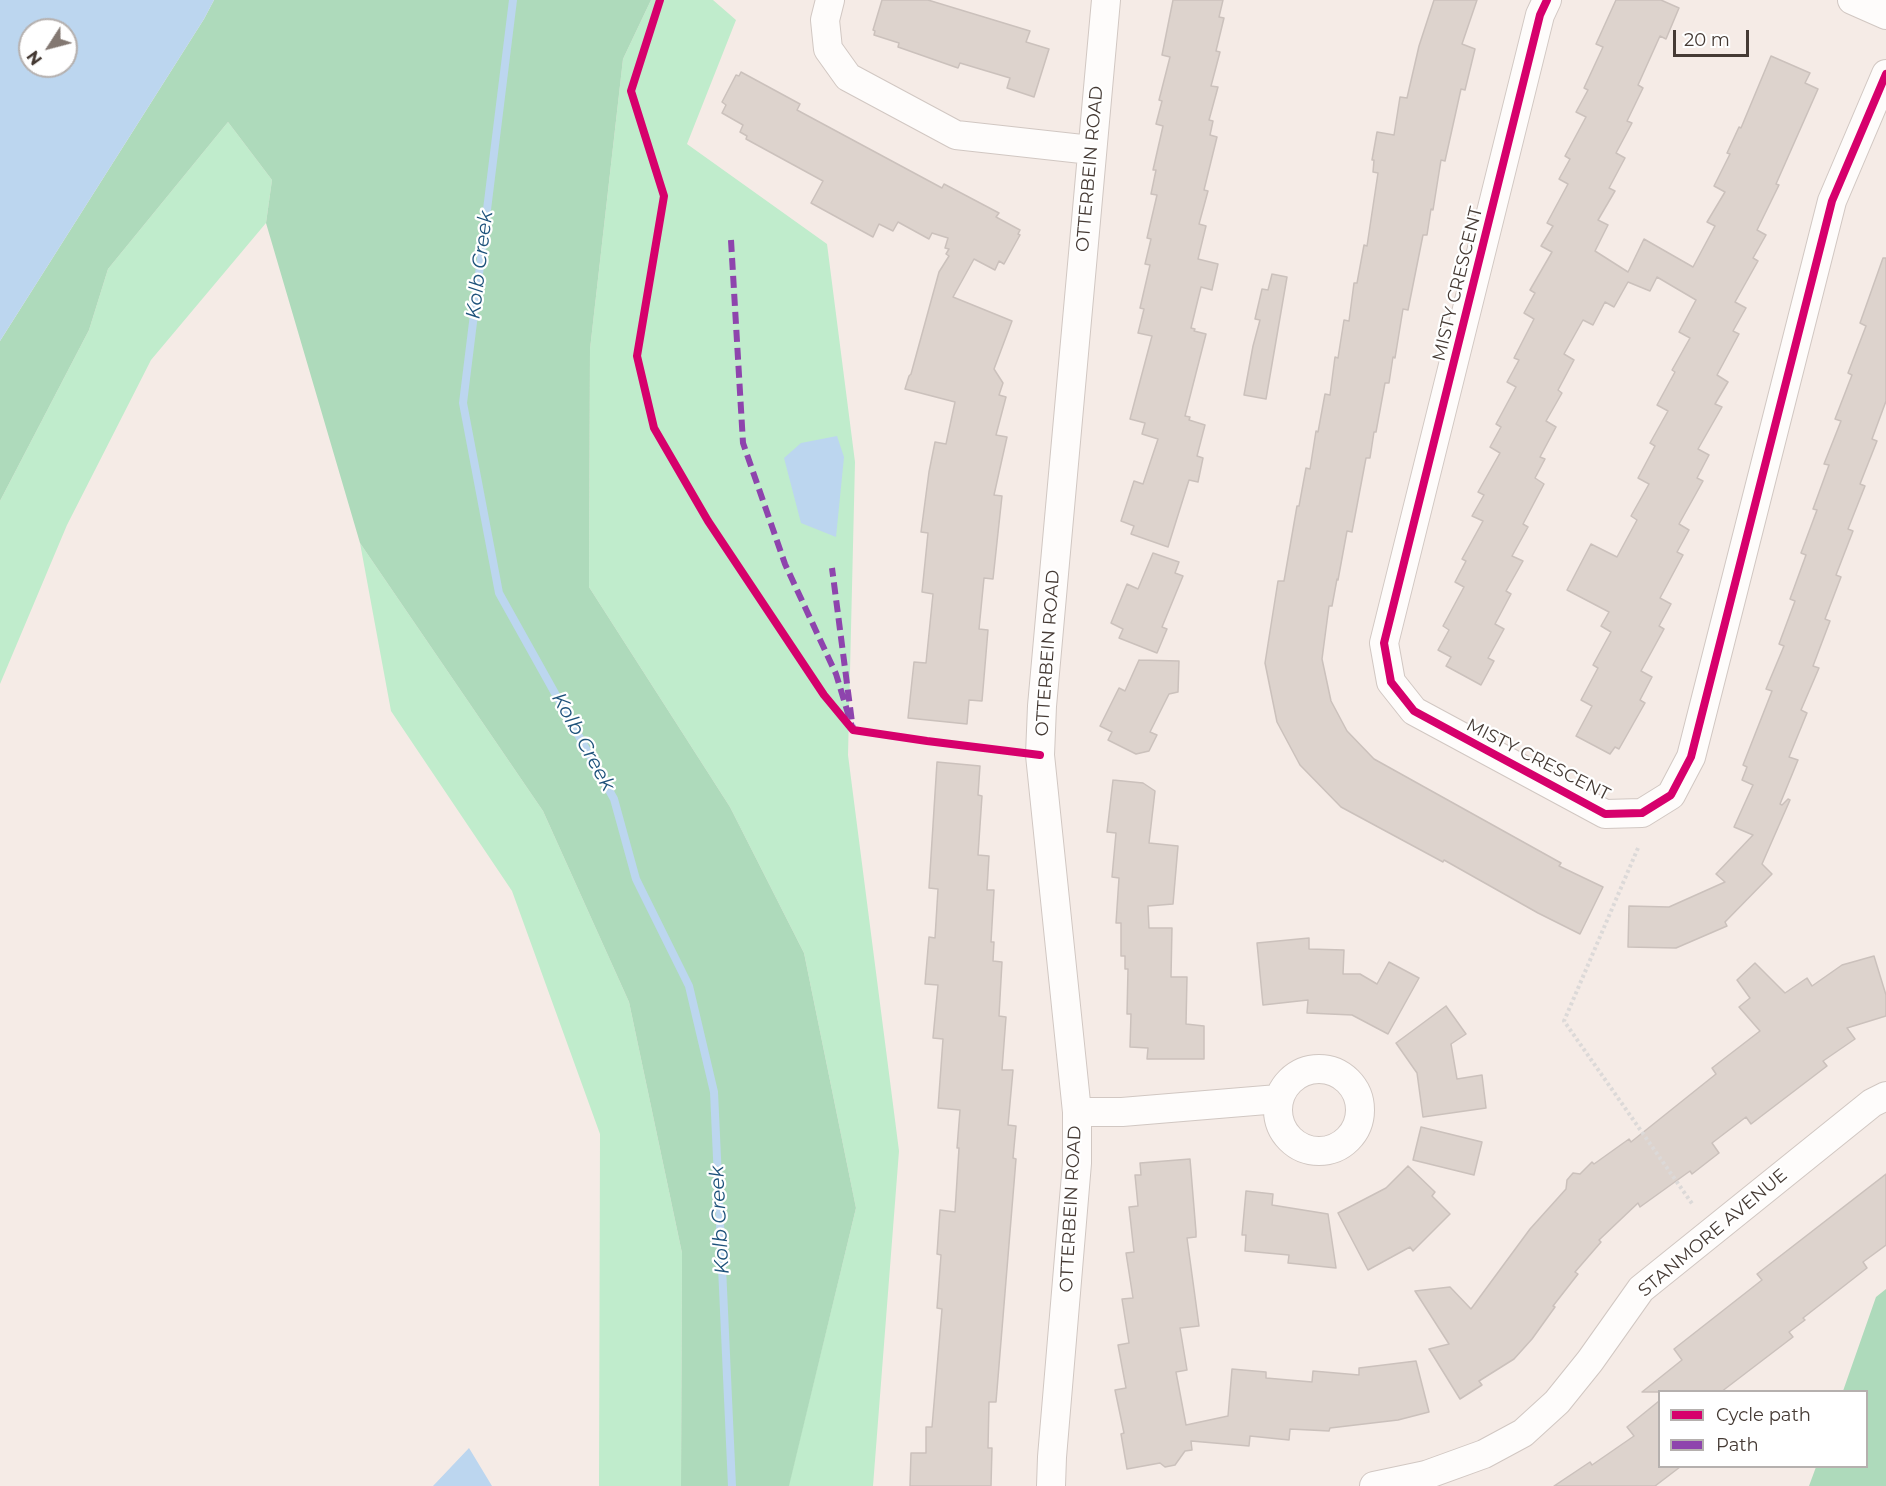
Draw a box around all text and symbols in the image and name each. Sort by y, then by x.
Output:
north arrow [18,18,78,78]
scale bar [1676,18,1752,56]
text: 20 m [1684,29,1730,51]
text: N [23,47,46,69]
street label: OTTERBEIN ROAD [1072,85,1108,253]
street label: MISTY CRESCENT [1428,204,1488,364]
water label: Kolb Creek [461,210,499,320]
street label: OTTERBEIN ROAD [1031,569,1065,737]
water label: Kolb Creek [546,689,620,795]
street label: MISTY CRESCENT [1462,714,1614,806]
street label: OTTERBEIN ROAD [1056,1125,1086,1293]
street label: STANMORE AVENUE [1634,1164,1792,1302]
water label: Kolb Creek [705,1165,735,1275]
legend [1658,1390,1868,1468]
text: Cycle path [1716,1404,1811,1426]
text: Path [1716,1434,1759,1456]

